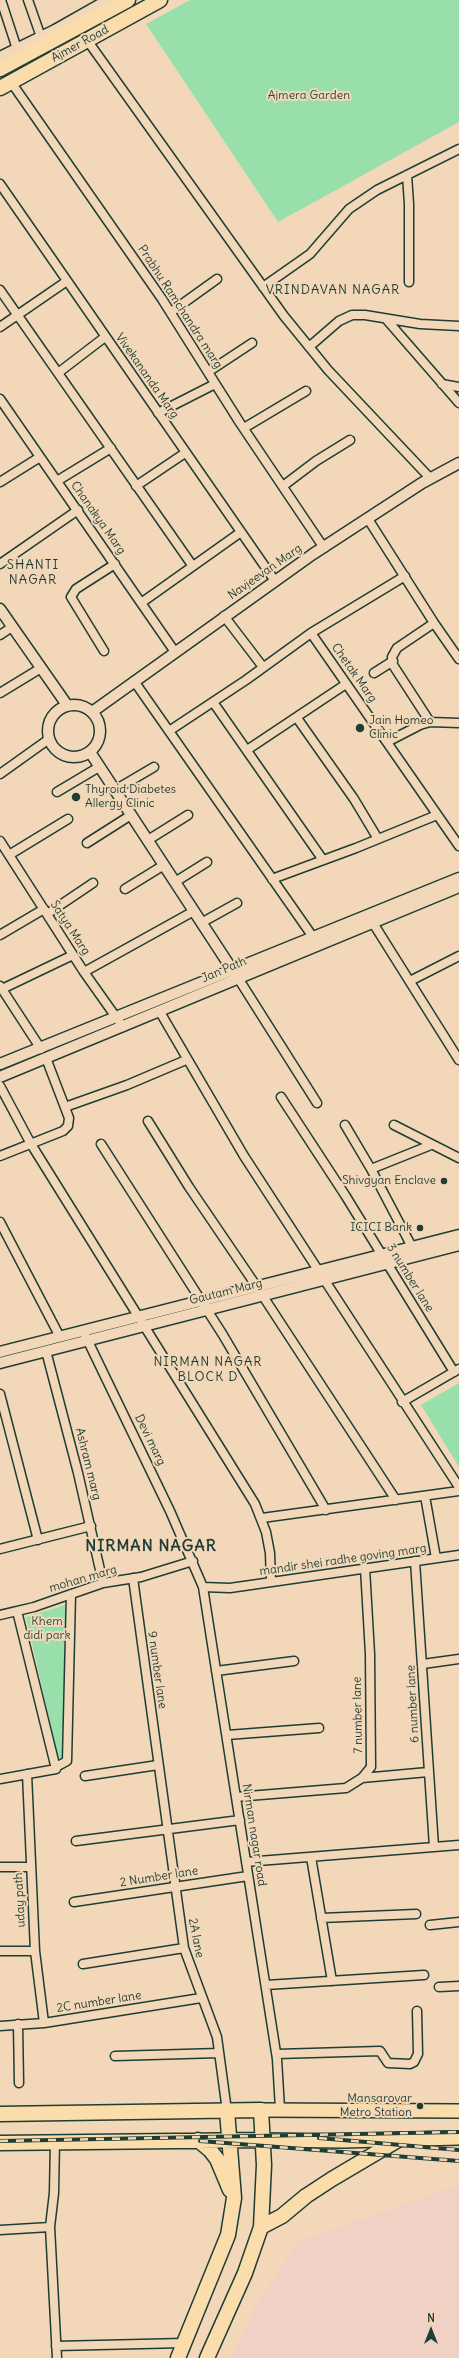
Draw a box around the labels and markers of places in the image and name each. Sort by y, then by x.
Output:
place label: Jain Homeo Clinic [369,714,434,742]
marker: Jain Homeo Clinic [354,722,366,734]
place label: Thyroid Diabetes Allergy Clinic [85,783,176,811]
marker: Thyroid Diabetes Allergy Clinic [70,791,82,803]
place label: Shivgyan Enclave [342,1174,436,1188]
marker: Shivgyan Enclave [439,1176,449,1186]
place label: ICICI Bank [350,1221,412,1235]
marker: ICICI Bank [415,1223,425,1233]
place label: Mansarovar Metro Station [340,2092,412,2120]
marker: Mansarovar Metro Station [415,2101,425,2111]

